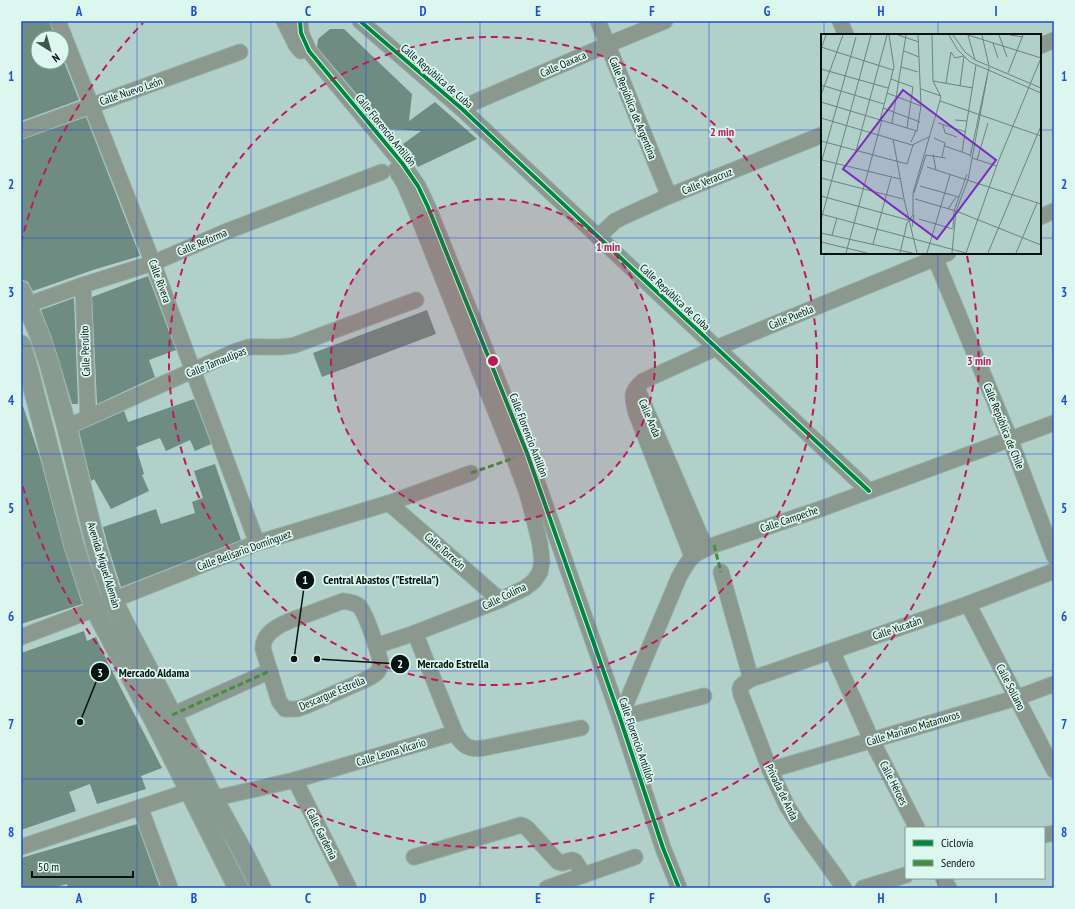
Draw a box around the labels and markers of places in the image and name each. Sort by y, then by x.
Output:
centre of rings [486,354,500,368]
callout: Central Abastos ("Estrella") [295,568,447,592]
callout: Mercado Estrella [390,652,497,676]
callout: Mercado Aldama [90,660,197,684]

